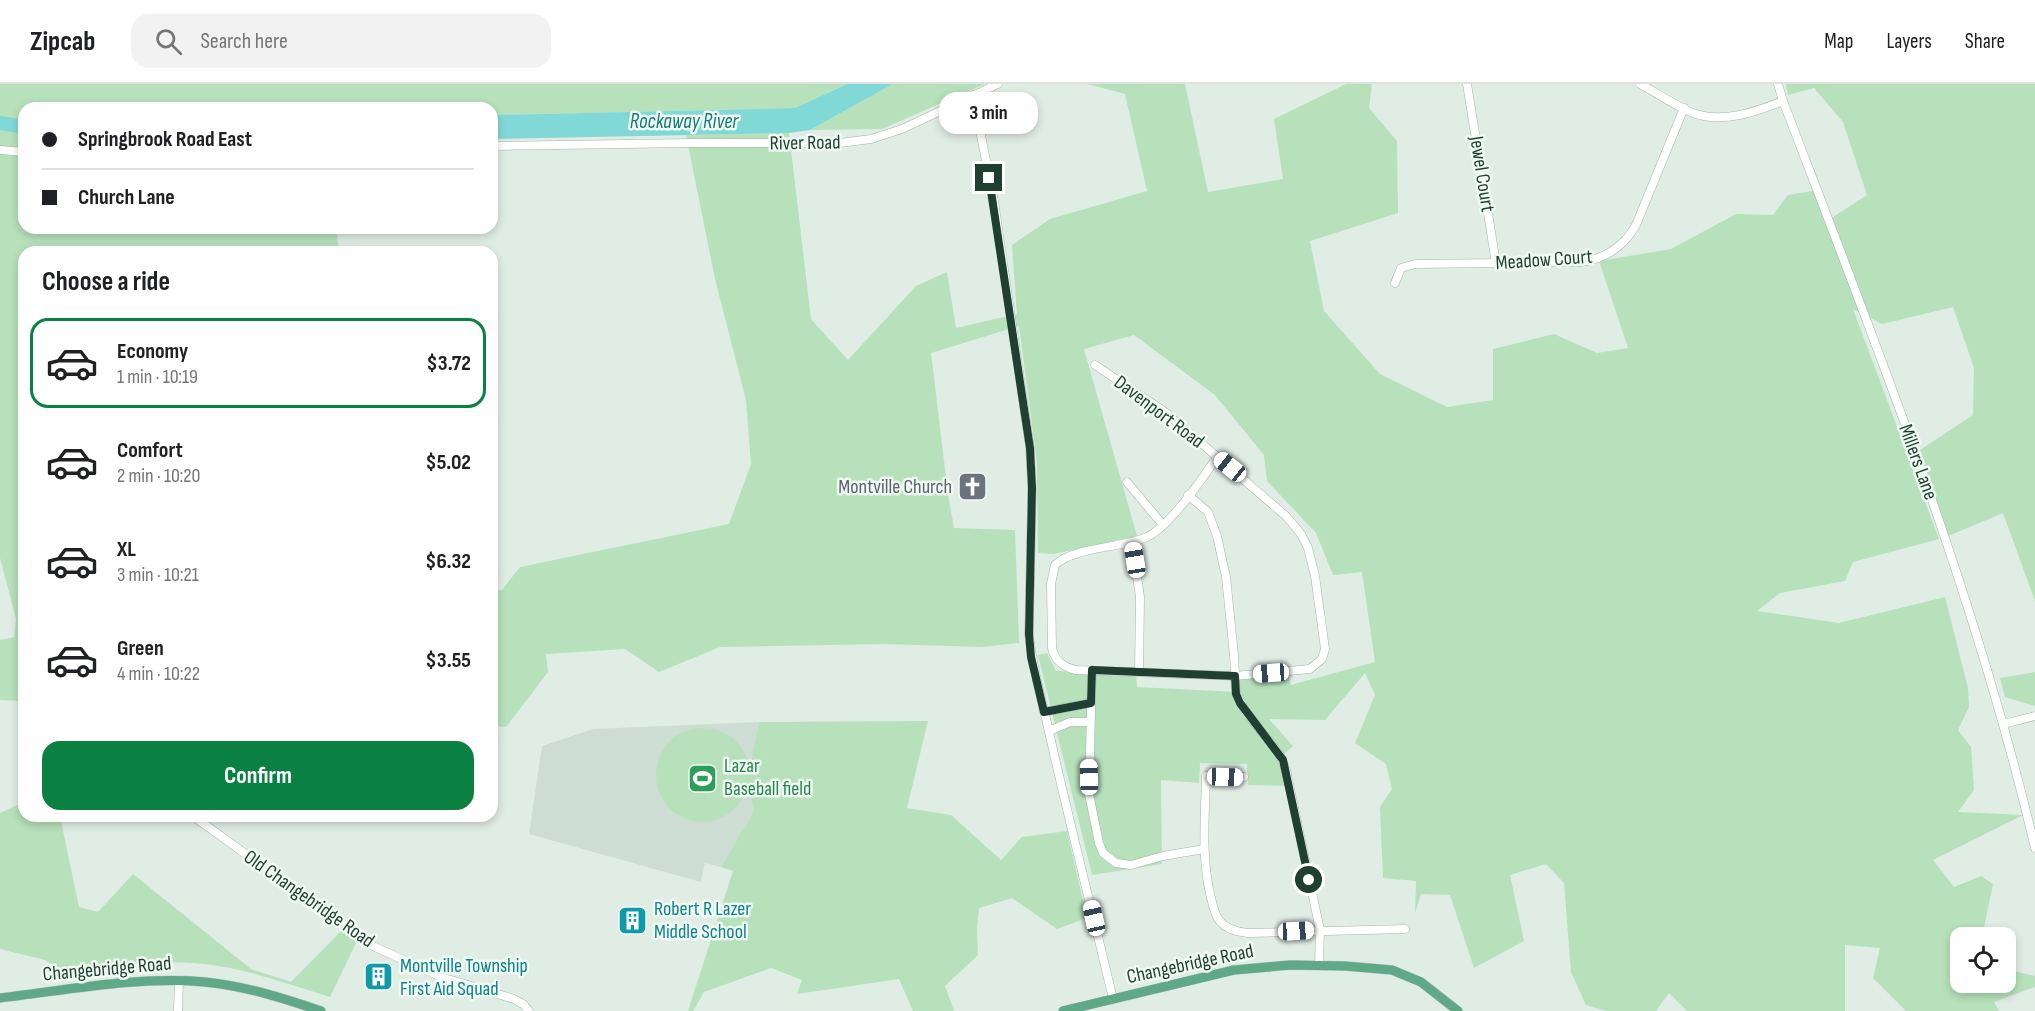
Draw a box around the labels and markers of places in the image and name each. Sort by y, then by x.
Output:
church icon: Montville Church [957,471,989,503]
place label: Montville Church [838,475,952,499]
place label: Lazar Baseball field [724,754,811,801]
sports icon: Lazar Baseball field [687,762,719,794]
place label: Robert R Lazer Middle School [654,897,751,944]
building icon: Robert R Lazer Middle School [617,904,649,936]
place label: Montville Township First Aid Squad [400,954,528,1001]
building icon: Montville Township First Aid Squad [363,961,395,993]

